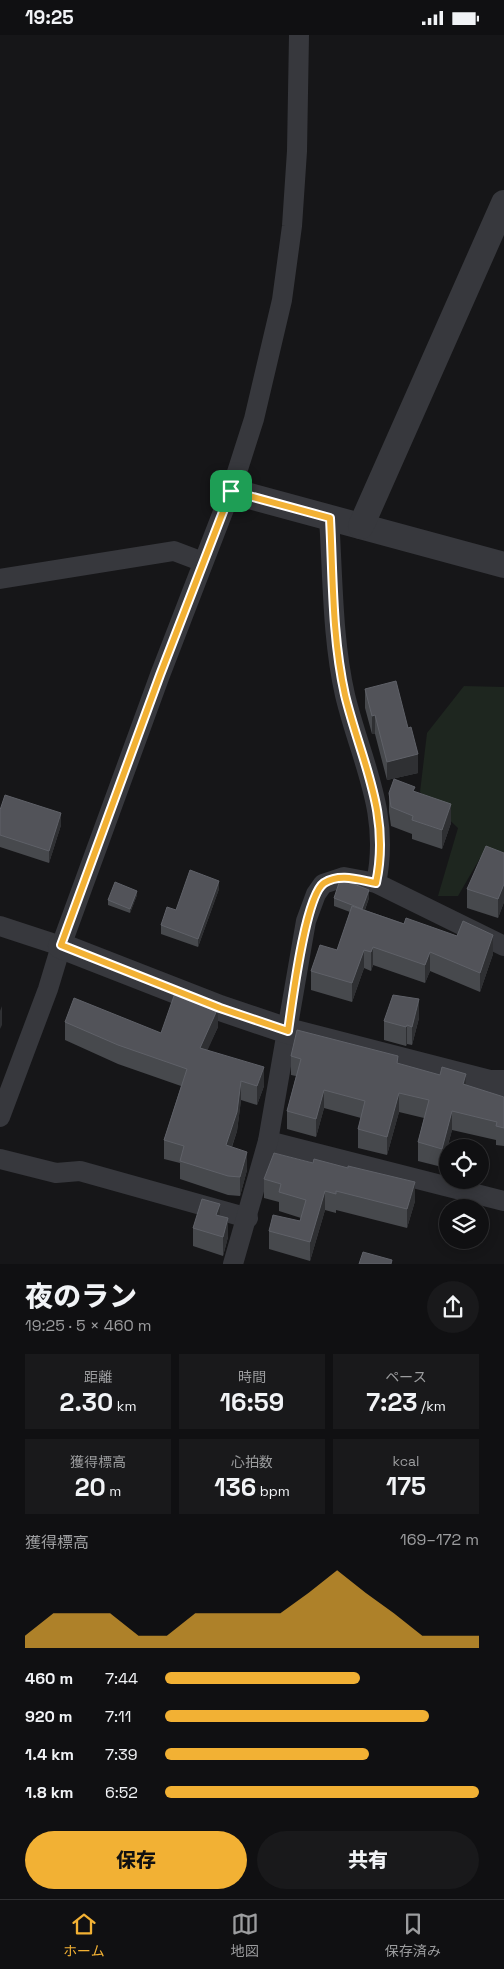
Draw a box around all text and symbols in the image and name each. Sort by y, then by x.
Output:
text: 19:25 [25,5,74,30]
pin [210,470,252,512]
icon: arrive [217,477,245,505]
map controls [439,1139,489,1249]
button: locate [439,1139,489,1189]
button: layers [439,1199,489,1249]
text: 夜のラン [25,1278,137,1314]
button: share [427,1281,479,1333]
text: 19:25 · 5 × 460 m [25,1315,152,1336]
text: 距離 [84,1368,112,1386]
text: 時間 [238,1368,266,1386]
text: ペース [385,1368,427,1386]
text: 2.30 [60,1386,113,1418]
text: 16:59 [220,1386,284,1418]
text: 7:23 [366,1386,418,1418]
text: km [113,1397,136,1415]
text: /km [418,1397,446,1415]
text: kcal [392,1452,420,1470]
text: 獲得標高 [70,1453,126,1471]
text: 心拍数 [231,1453,273,1471]
text: 175 [386,1470,426,1502]
text: 20 [75,1471,106,1503]
text: 136 [214,1471,256,1503]
text: m [106,1482,121,1500]
text: bpm [256,1482,290,1500]
text: 169–172 m [400,1529,479,1550]
text: 獲得標高 [25,1532,89,1553]
text: 460 m [25,1668,73,1689]
text: 7:44 [105,1668,138,1689]
text: 920 m [25,1706,73,1727]
text: 7:11 [105,1706,131,1727]
text: 1.4 km [25,1744,74,1765]
text: 7:39 [105,1744,138,1765]
text: 1.8 km [25,1782,73,1803]
text: 6:52 [105,1782,138,1803]
button: 保存 [25,1831,247,1889]
button: 共有 [257,1831,479,1889]
tab: ホーム [63,1910,105,1960]
tab: 地図 [231,1910,259,1960]
tab: 保存済み [385,1910,441,1960]

